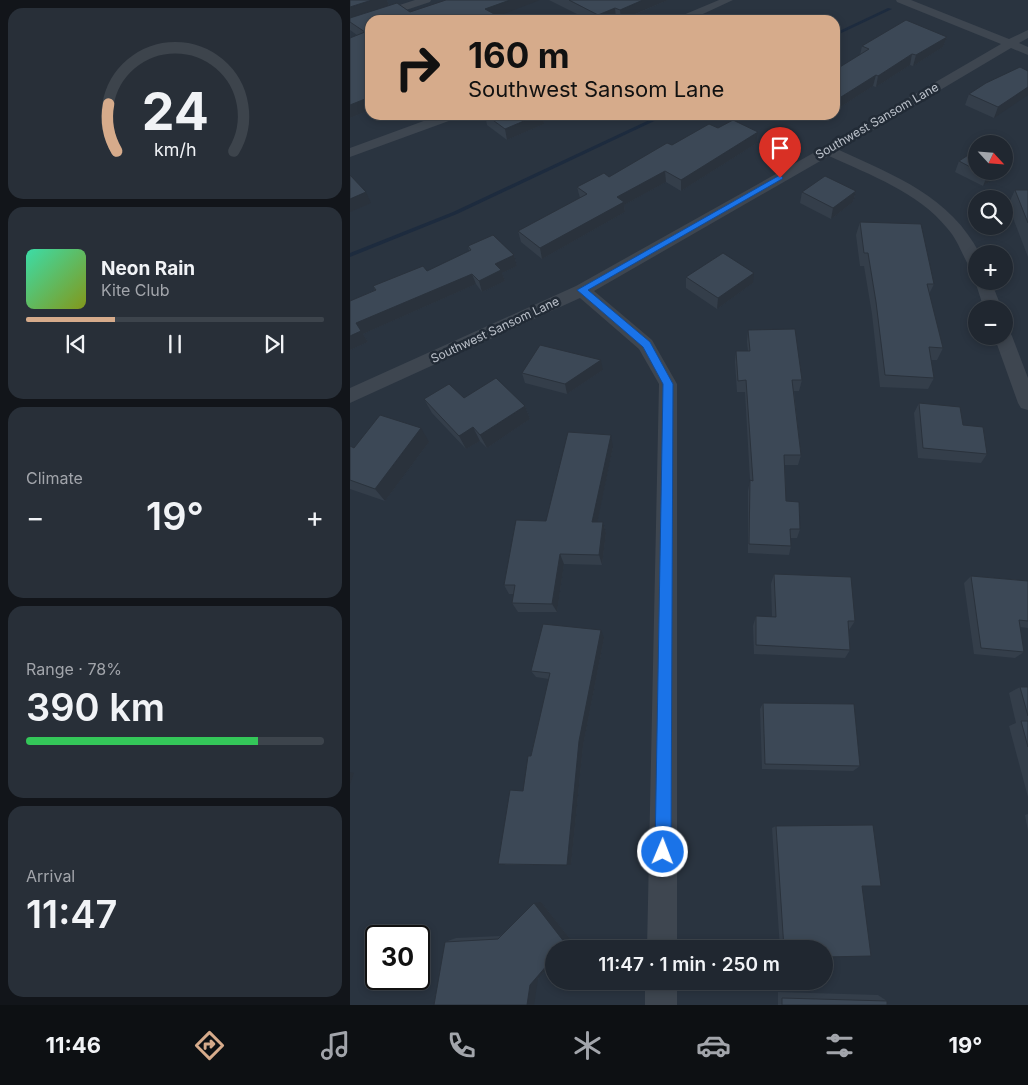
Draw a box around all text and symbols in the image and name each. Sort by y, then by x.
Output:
text: 160 m [468,34,570,76]
icon: right [385,35,450,100]
text: Southwest Sansom Lane [468,76,724,102]
street label: Southwest Sansom Lane [812,79,941,162]
text: 24 [141,80,209,143]
pin [759,127,801,178]
icon: arrive [766,134,794,162]
north arrow [968,135,1012,180]
map controls [968,135,1013,345]
text: km/h [154,139,196,160]
button: search [968,190,1013,235]
button: + [968,245,1013,290]
text: Neon Rain [101,257,195,280]
text: Kite Club [101,280,170,300]
street label: Southwest Sansom Lane [428,293,561,366]
button: − [968,300,1013,345]
icon: previous [62,330,90,358]
icon: pause [161,330,189,358]
icon: next [260,330,288,358]
text: Climate [26,468,83,488]
text: 19° [146,493,204,539]
text: − [26,500,45,534]
text: + [305,500,324,534]
text: Range · 78% [26,659,122,679]
text: 390 km [26,684,165,730]
position arrow [636,825,688,877]
text: Arrival [26,866,75,886]
text: 11:47 [26,891,117,937]
speed limit sign: 30 [365,925,430,990]
text: 11:47 · 1 min · 250 m [598,953,780,976]
icon: directions [192,1028,227,1063]
icon: music [318,1028,353,1063]
icon: phone [444,1028,479,1063]
icon: climate [570,1028,605,1063]
icon: car [696,1028,731,1063]
icon: filters [822,1028,857,1063]
text: 11:46 [46,1032,101,1058]
text: 19° [949,1032,982,1058]

